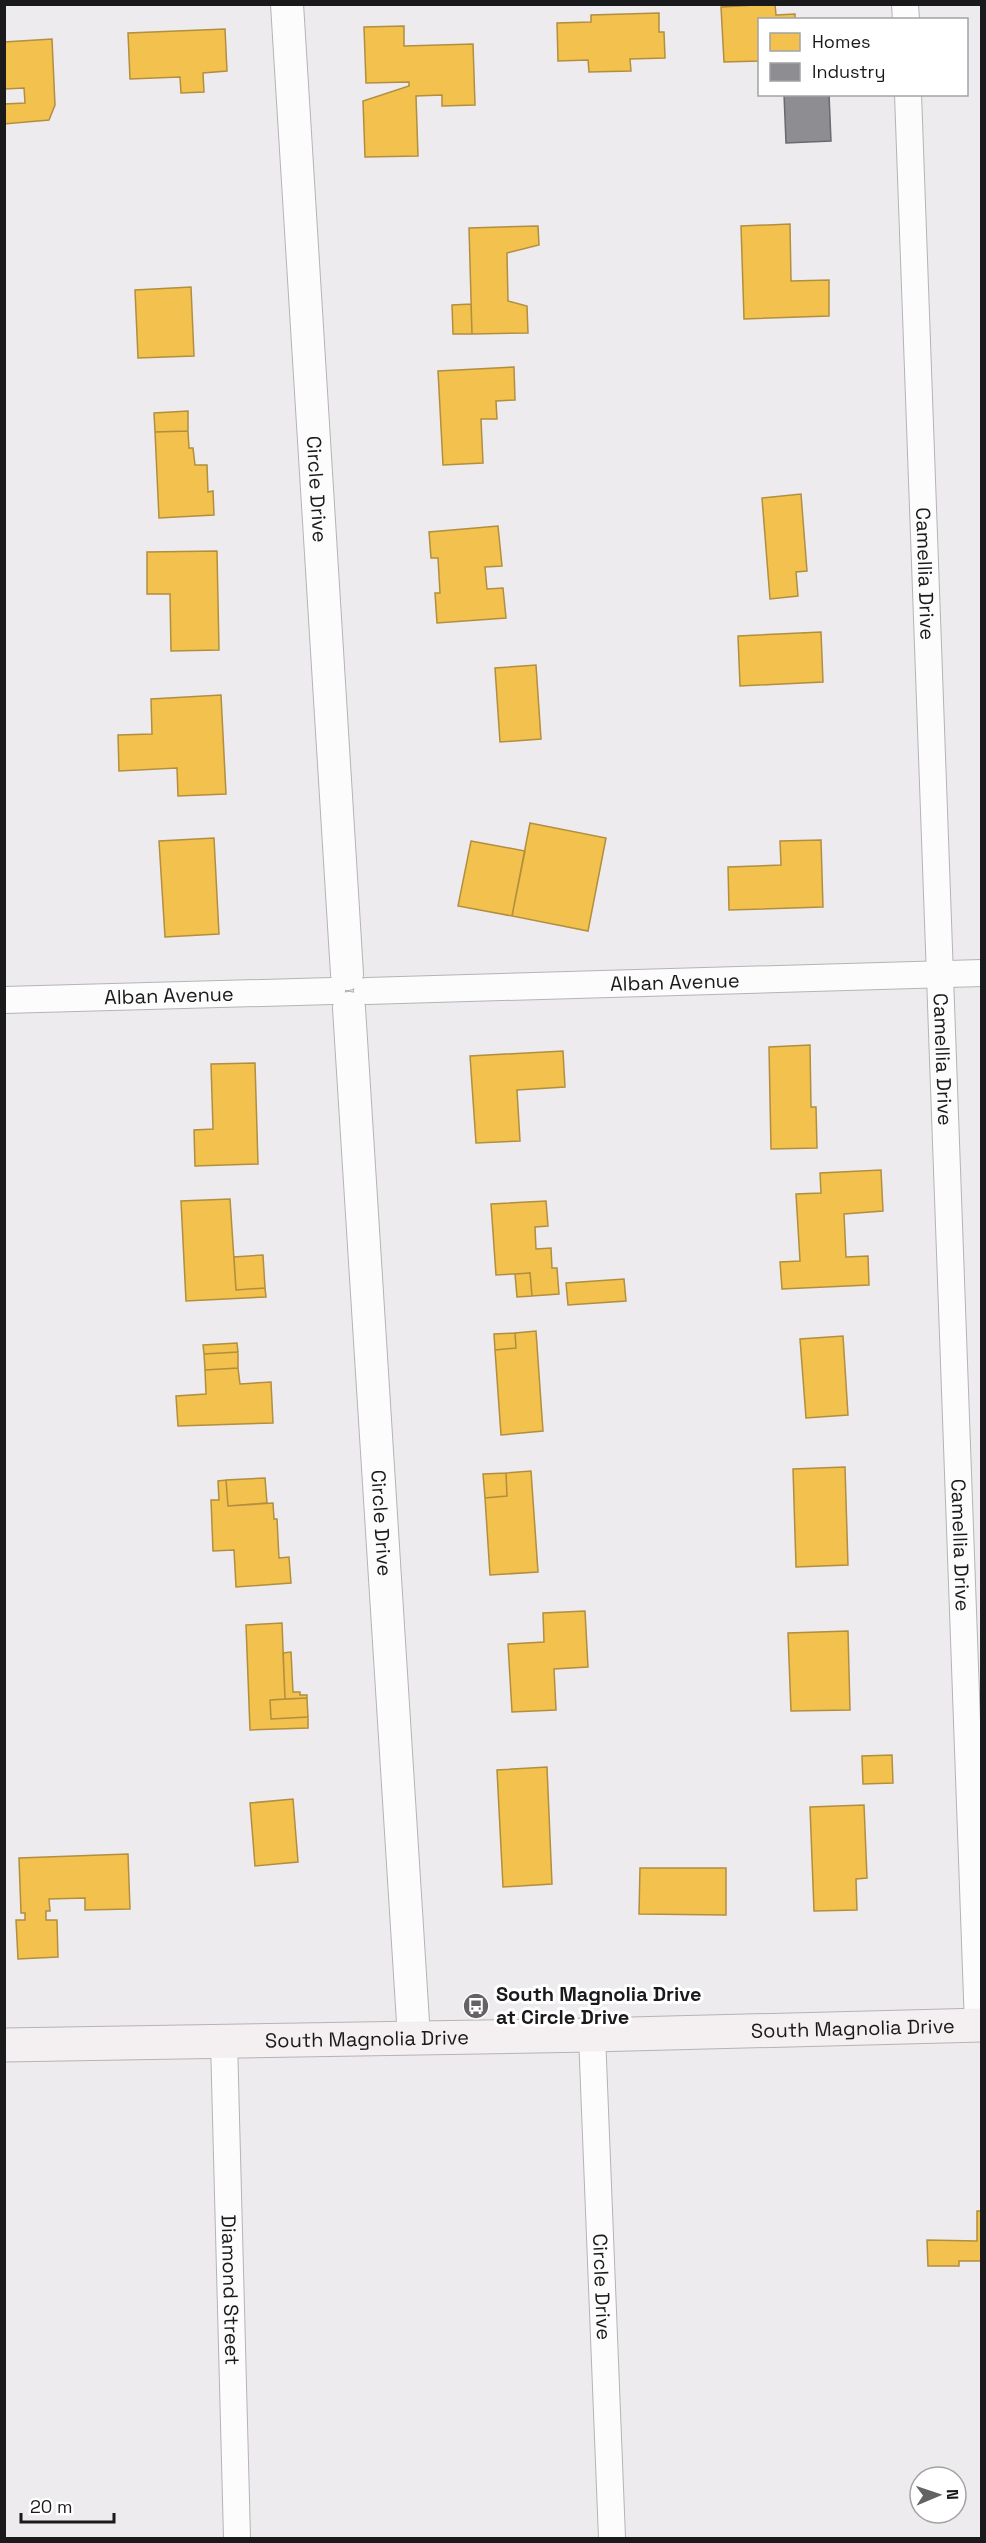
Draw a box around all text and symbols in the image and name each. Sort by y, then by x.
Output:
legend [758,18,968,96]
text: Homes [812,30,871,53]
text: Industry [812,60,885,83]
street label: Circle Drive [301,435,333,543]
street label: Camellia Drive [910,507,941,640]
street label: Alban Avenue [610,967,740,997]
street label: Alban Avenue [104,981,234,1010]
street label: Camellia Drive [928,993,958,1126]
street label: Circle Drive [365,1469,398,1577]
street label: Camellia Drive [945,1478,976,1612]
place label: South Magnolia Drive at Circle Drive [496,1981,702,2030]
bus stop icon: South Magnolia Drive at Circle Drive [461,1991,491,2021]
street label: South Magnolia Drive [751,2013,955,2044]
street label: South Magnolia Drive [265,2024,469,2054]
street label: Diamond Street [216,2214,245,2366]
street label: Circle Drive [587,2233,617,2341]
north arrow [908,2465,968,2525]
scale bar [21,2486,114,2524]
text: N [942,2489,963,2500]
text: 20 m [30,2495,73,2518]

